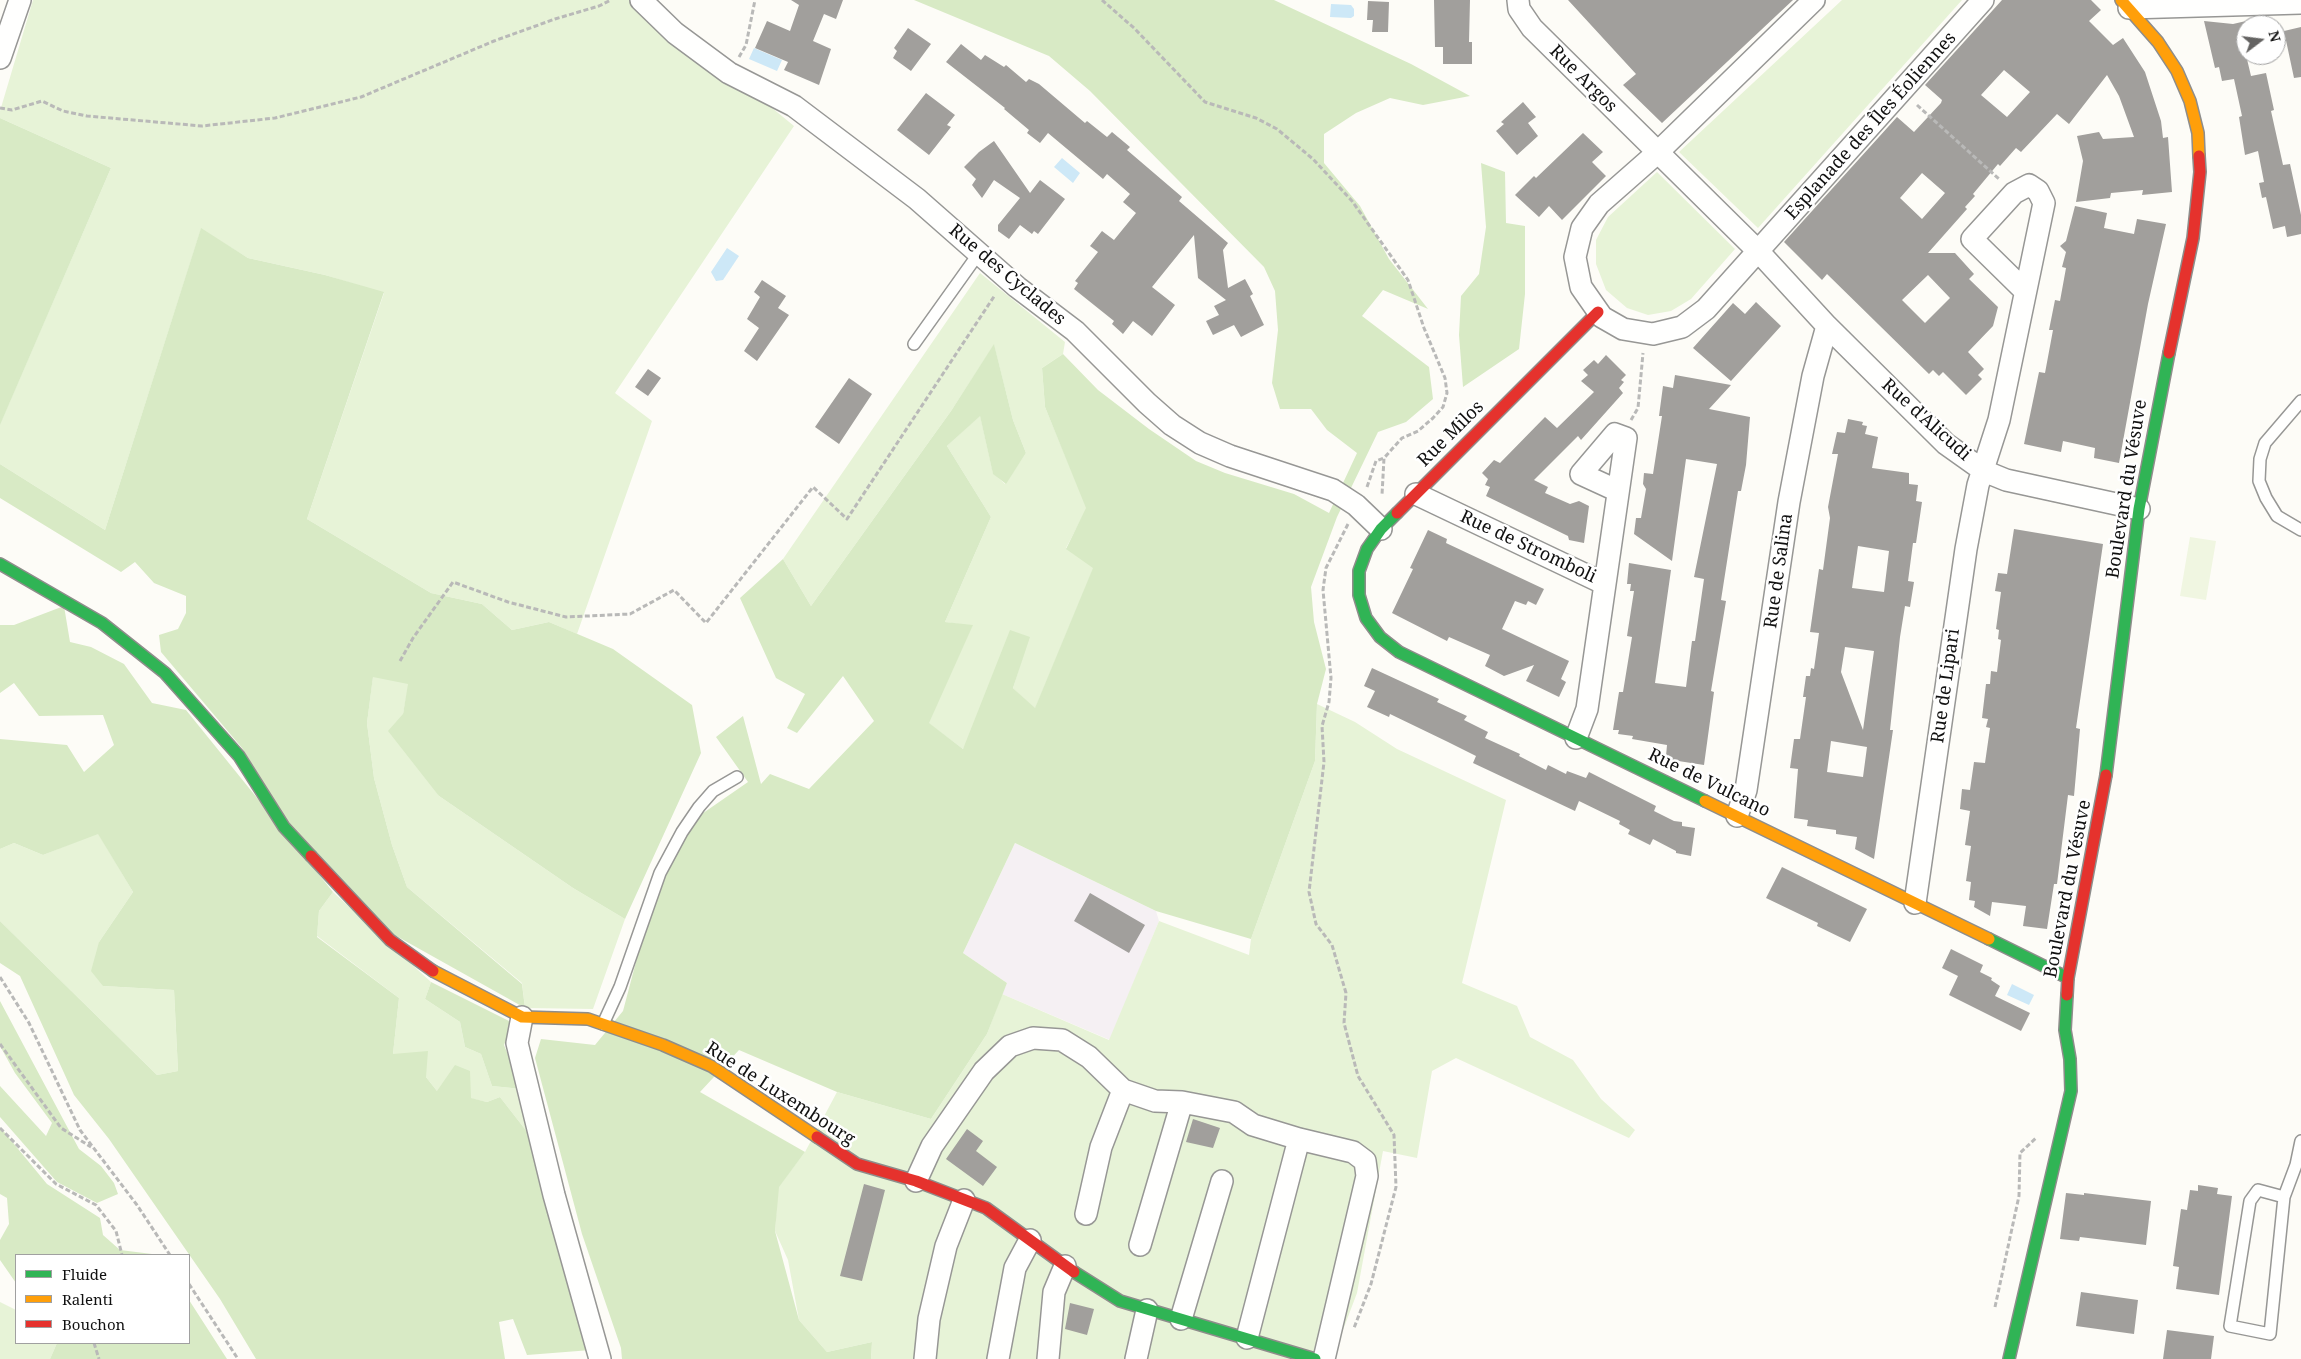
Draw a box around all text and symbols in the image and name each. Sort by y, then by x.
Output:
north arrow [2236,15,2286,65]
street label: Esplanade des Îles Éoliennes [1781,28,1961,224]
text: N [2264,28,2286,44]
street label: Rue Argos [1545,41,1621,117]
street label: Rue des Cyclades [944,220,1070,330]
street label: Rue d'Alicudi [1877,374,1975,466]
street label: Rue Milos [1414,397,1488,471]
street label: Boulevard du Vésuve [2102,398,2152,580]
street label: Rue de Stromboli [1457,506,1599,588]
street label: Rue de Salina [1760,512,1798,630]
street label: Rue de Lipari [1927,627,1965,745]
street label: Rue de Vulcano [1644,744,1774,822]
street label: Boulevard du Vésuve [2040,798,2096,980]
street label: Rue de Luxembourg [701,1038,859,1150]
legend [15,1254,190,1344]
text: Fluide [62,1264,107,1284]
text: Ralenti [62,1289,113,1309]
text: Bouchon [62,1314,125,1334]

